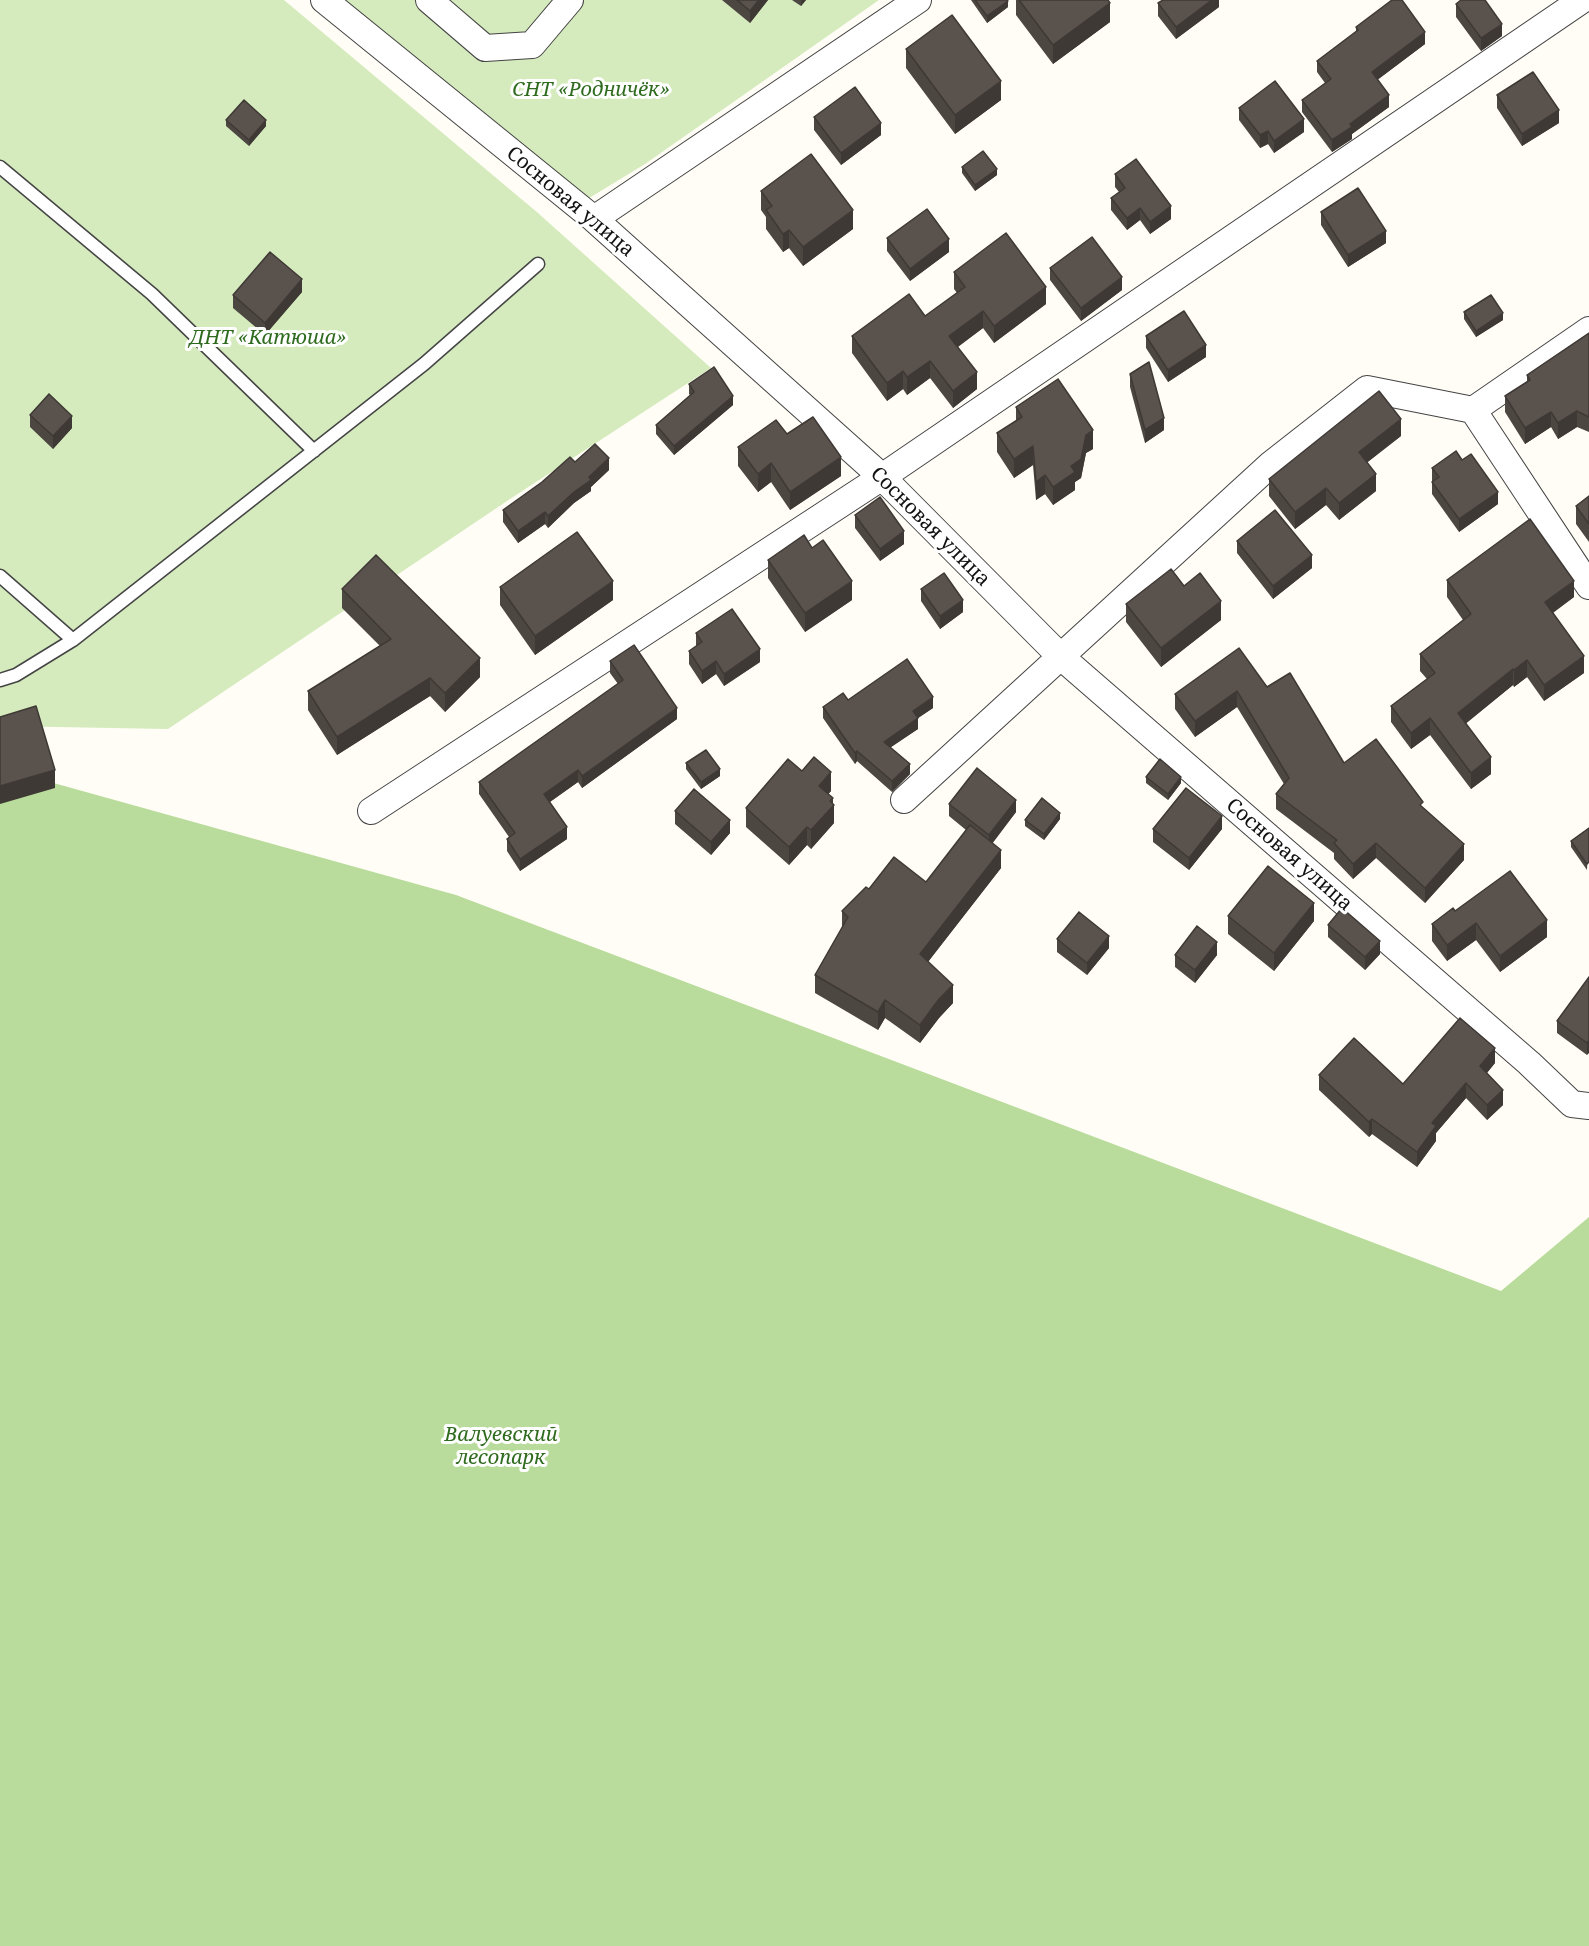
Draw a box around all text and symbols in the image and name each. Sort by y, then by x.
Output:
park label: СНТ «Родничёк» [512,78,670,102]
street label: Сосновая улица [501,142,639,262]
park label: ДНТ «Катюша» [189,326,347,350]
street label: Сосновая улица [865,462,995,592]
street label: Сосновая улица [1221,794,1357,916]
park label: Валуевский лесопарк [444,1423,558,1470]

